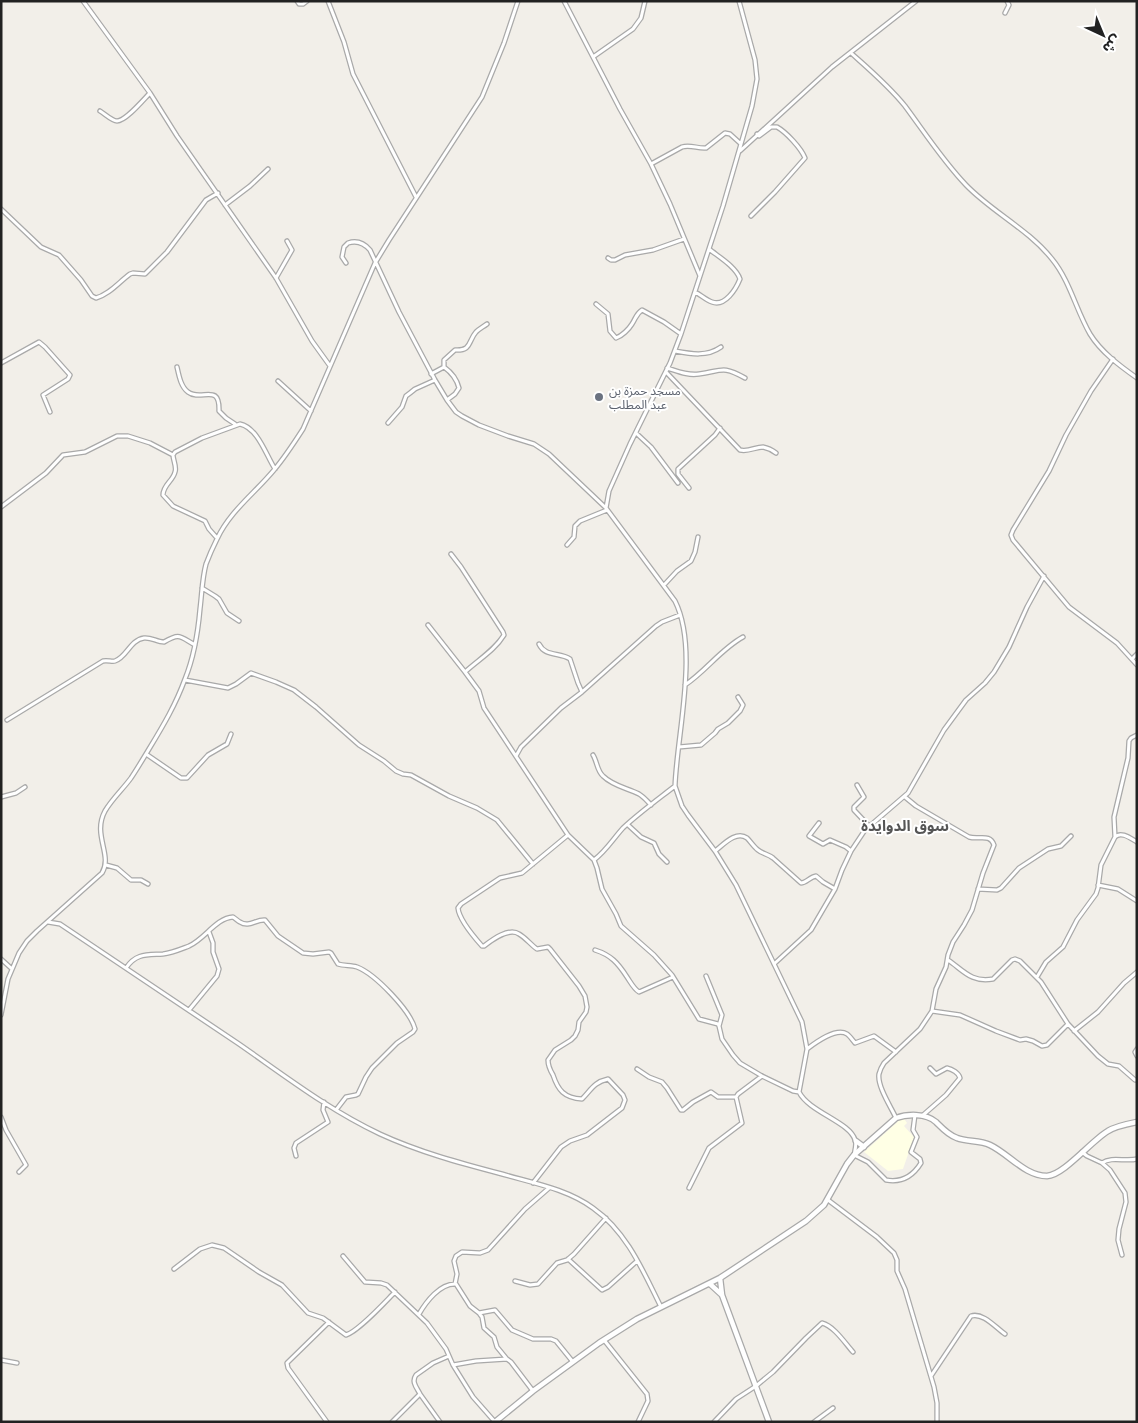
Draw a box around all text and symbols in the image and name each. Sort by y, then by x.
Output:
north arrow [1078,10,1128,60]
text: ش [1099,31,1126,58]
place label: مسجد حمزة بن عبد المطلب [609,382,681,413]
marker: مسجد حمزة بن عبد المطلب [593,391,605,403]
district label: سوق الدوايدة [861,815,949,835]

